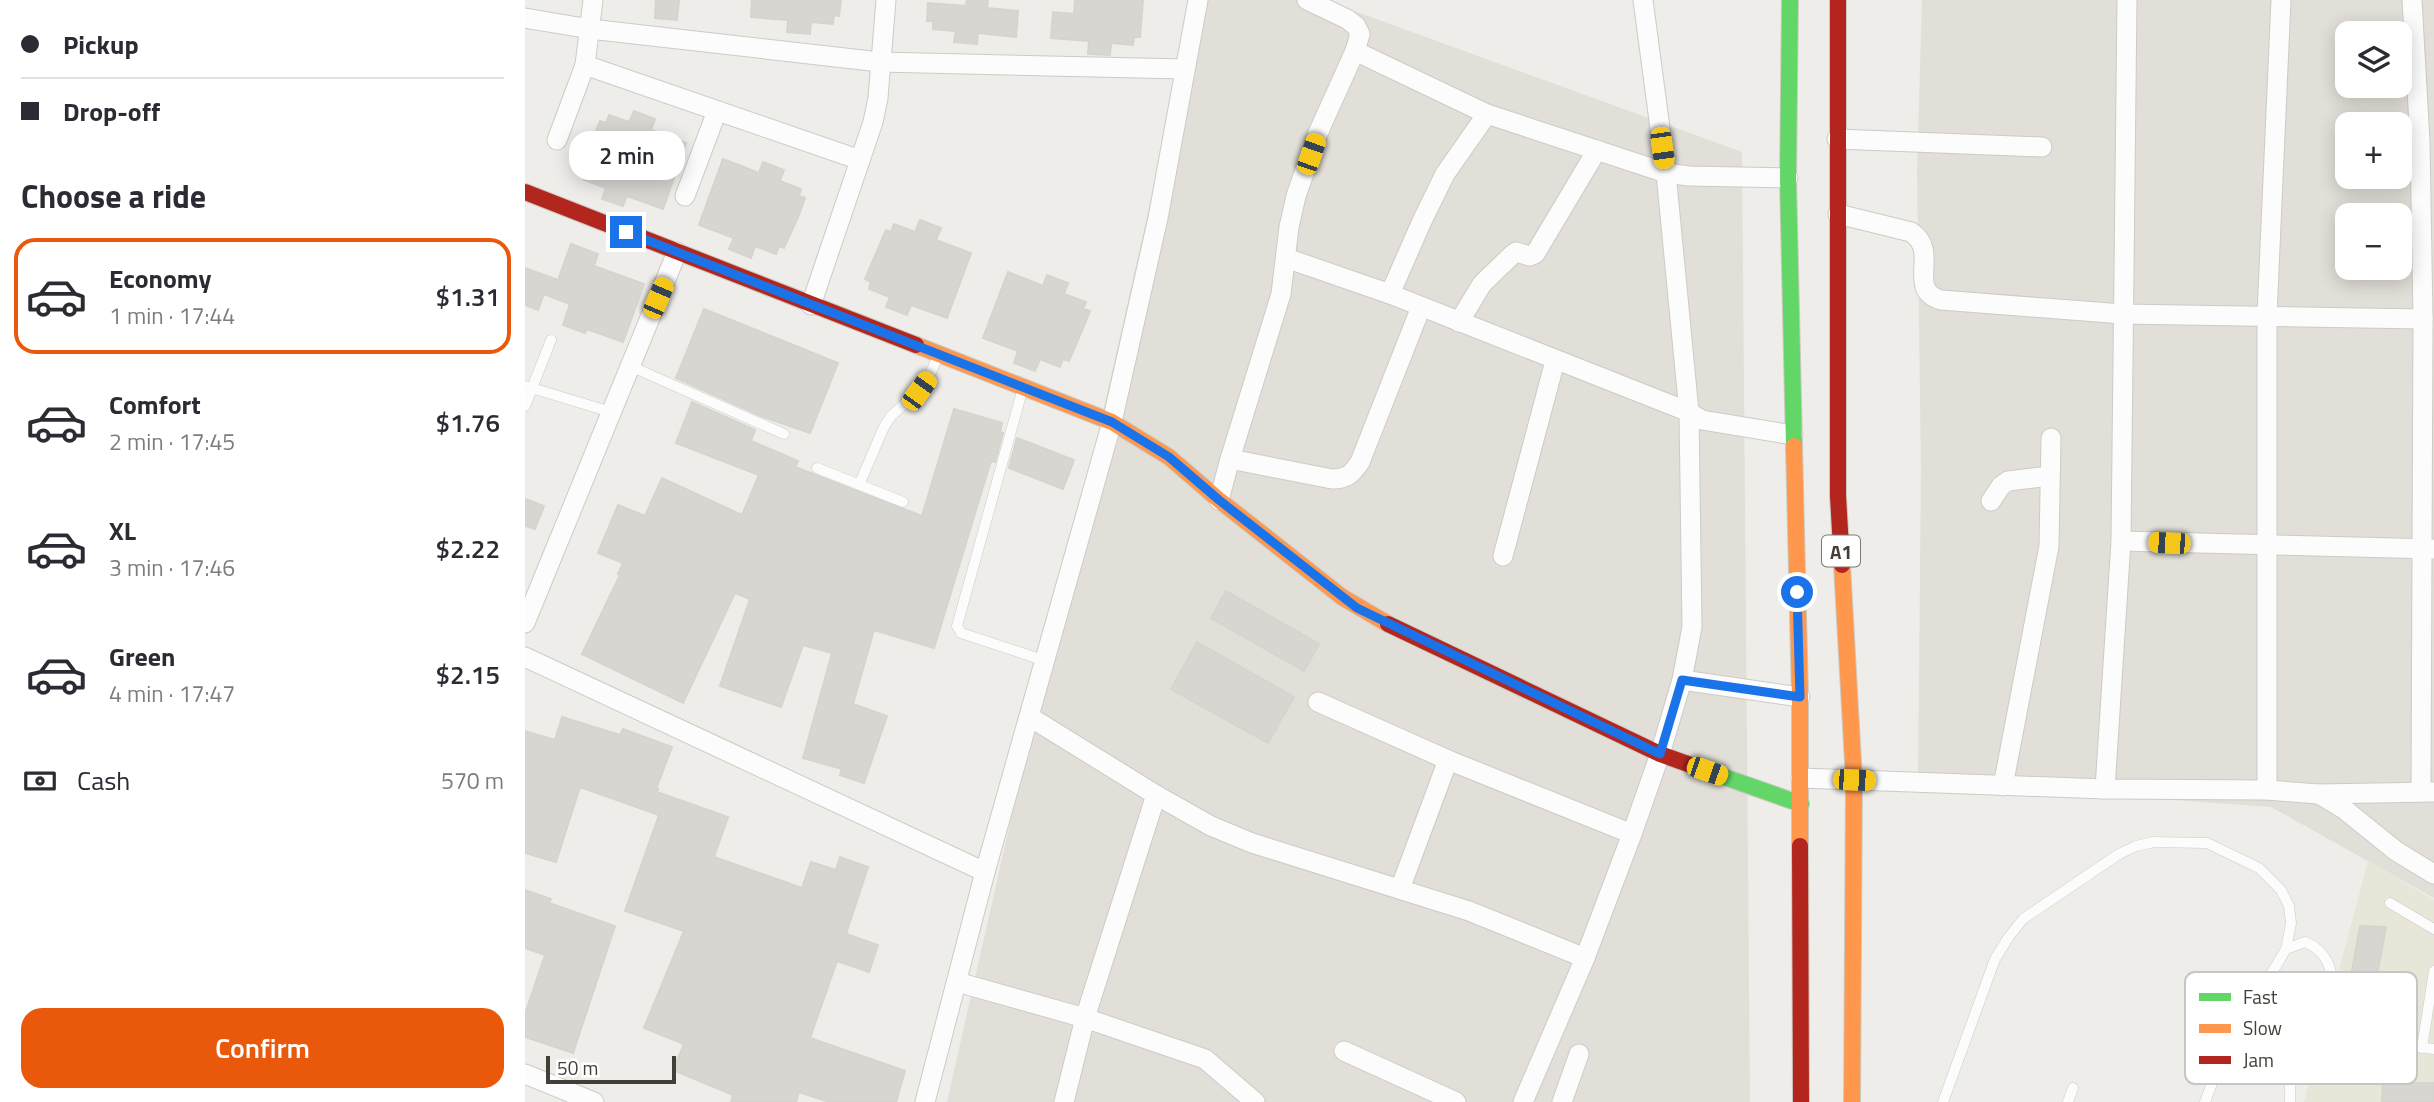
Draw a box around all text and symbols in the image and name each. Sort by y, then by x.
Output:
map controls [2335,21,2412,280]
button: layers [2335,21,2412,98]
text: Pickup [63,25,139,64]
text: Drop-off [63,92,160,131]
button: + [2335,112,2412,189]
car [1649,126,1676,170]
callout: 2 min [568,131,684,180]
car [1295,131,1328,177]
text: 2 min [599,138,655,173]
text: Choose a ride [21,172,206,220]
button: − [2335,203,2412,280]
route end [610,216,642,248]
text: Economy [109,259,211,298]
icon: car [25,265,88,328]
car [641,275,676,321]
text: $1.31 [436,277,500,316]
text: 1 min · 17:44 [109,298,235,333]
car [899,368,940,414]
text: Comfort [109,385,201,424]
icon: car [25,391,88,454]
text: $1.76 [436,403,500,442]
text: 2 min · 17:45 [109,424,235,459]
text: XL [109,511,136,550]
icon: car [25,517,88,580]
text: $2.22 [436,529,500,568]
car [2148,532,2191,554]
road number: A1 [1822,536,1860,566]
text: 3 min · 17:46 [109,550,235,585]
route start [1781,576,1813,608]
text: Green [109,637,175,676]
icon: car [25,643,88,706]
text: $2.15 [436,655,500,694]
text: 4 min · 17:47 [109,676,235,711]
car [1684,754,1731,788]
text: Cash [77,761,130,800]
icon: cash [21,762,59,800]
text: 570 m [441,763,504,798]
car [1833,769,1876,791]
legend [2185,972,2417,1084]
text: Fast [2243,982,2278,1011]
button: Confirm [21,1008,504,1088]
text: Slow [2243,1013,2282,1042]
text: Jam [2243,1045,2274,1074]
scale bar [546,1053,675,1085]
text: 50 m [557,1053,598,1082]

